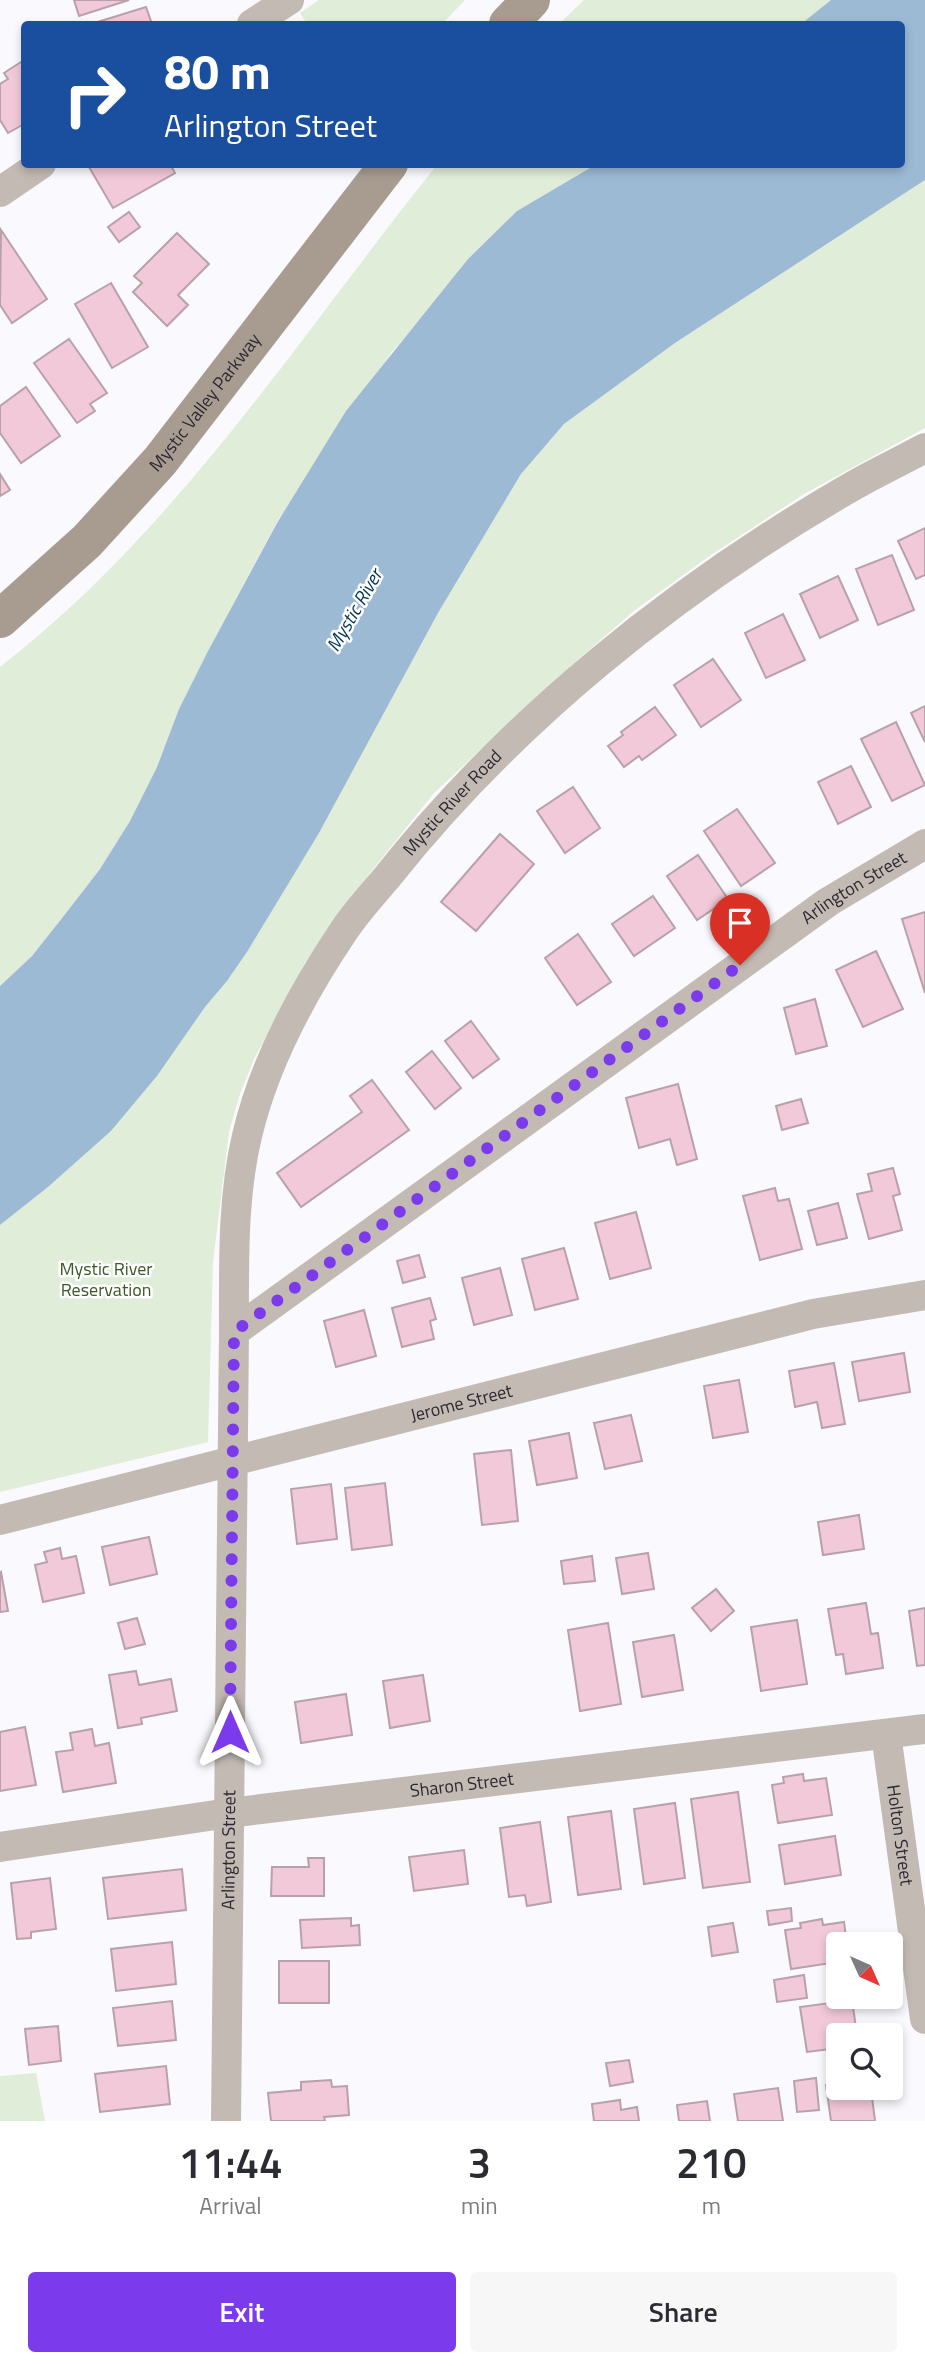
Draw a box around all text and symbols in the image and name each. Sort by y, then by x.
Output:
text: 80 m [164,33,271,108]
icon: right [49,49,140,140]
text: Arlington Street [164,101,377,149]
street label: Mystic Valley Parkway [143,327,267,478]
water label: Mystic River [318,561,390,656]
street label: Mystic River Road [396,743,508,861]
street label: Arlington Street [795,844,912,930]
pin [710,893,770,965]
icon: arrive [721,904,759,942]
park label: Mystic River Reservation [60,1255,152,1303]
street label: Jerome Street [407,1377,516,1429]
position arrow [193,1695,267,1769]
street label: Sharon Street [408,1765,516,1804]
street label: Holton Street [880,1783,921,1888]
street label: Arlington Street [214,1789,242,1910]
north arrow [826,1932,903,2009]
map controls [826,1932,903,2100]
button: search [826,2023,903,2100]
text: 11:44 [178,2130,283,2194]
text: 3 [468,2130,491,2194]
text: 210 [676,2130,747,2194]
text: Arrival [199,2188,262,2223]
text: min [461,2188,498,2223]
text: m [702,2188,721,2223]
button: Exit [28,2272,456,2352]
button: Share [470,2272,897,2352]

